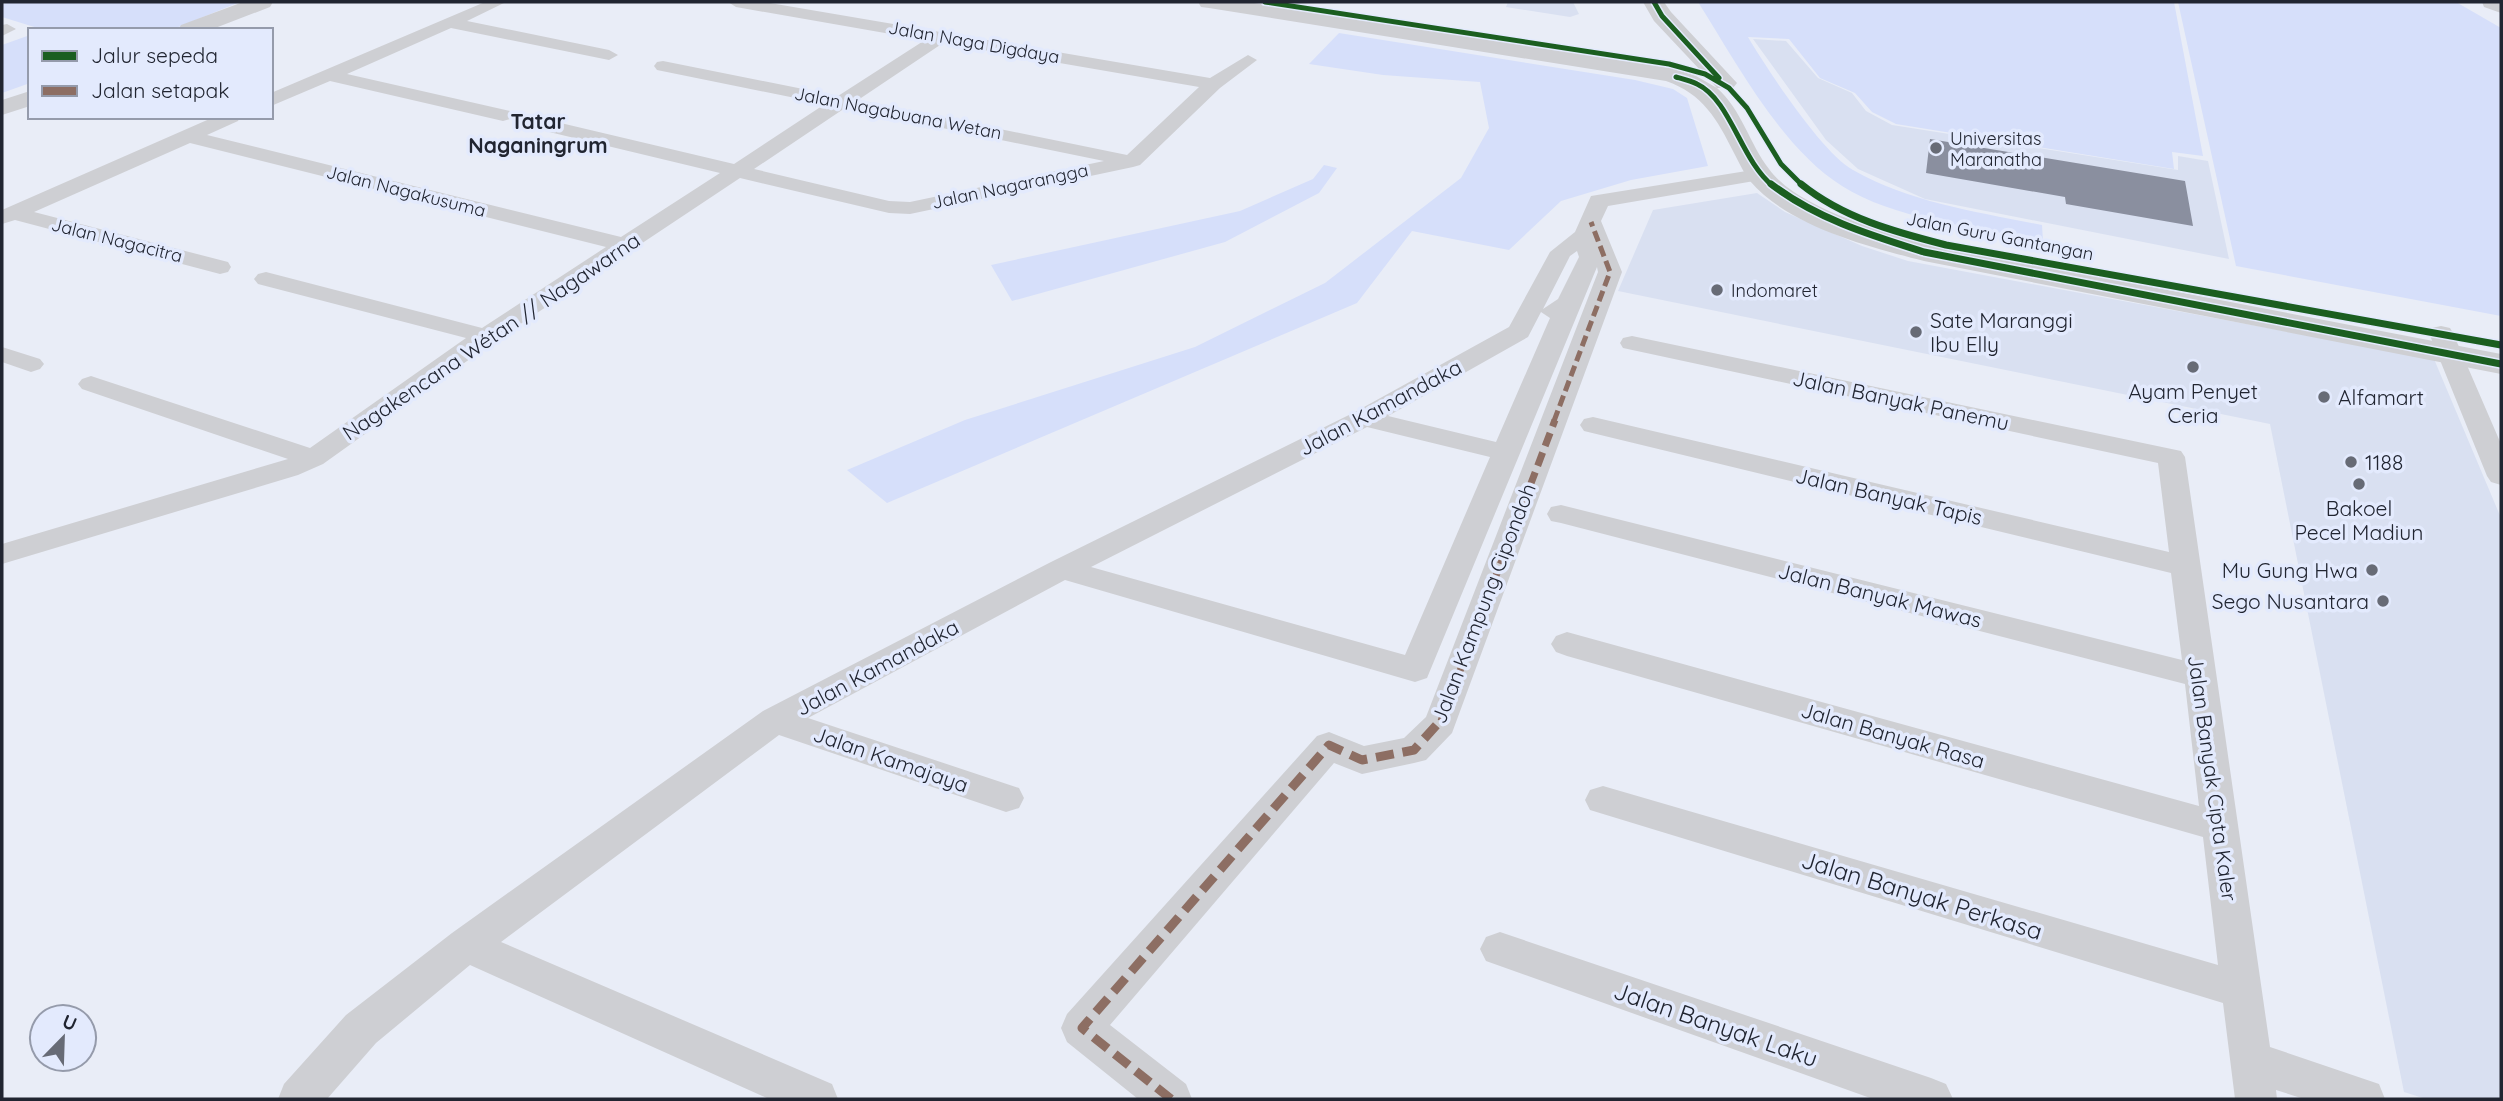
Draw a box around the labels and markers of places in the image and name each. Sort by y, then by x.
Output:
place label: Universitas Maranatha [1950,127,2042,171]
marker: Universitas Maranatha [1928,140,1944,156]
place label: Indomaret [1731,279,1818,302]
marker: Indomaret [1709,282,1725,298]
place label: Sate Maranggi Ibu Elly [1930,307,2073,357]
marker: Sate Maranggi Ibu Elly [1908,324,1924,340]
marker: Ayam Penyet Ceria [2185,359,2201,375]
place label: Ayam Penyet Ceria [2128,378,2258,428]
place label: Alfamart [2338,384,2424,410]
marker: Alfamart [2316,389,2332,405]
place label: 1188 [2365,449,2403,475]
marker: 1188 [2343,454,2359,470]
marker: Bakoel Pecel Madiun [2351,476,2367,492]
place label: Bakoel Pecel Madiun [2295,495,2423,545]
place label: Mu Gung Hwa [2222,557,2358,583]
marker: Mu Gung Hwa [2364,562,2380,578]
place label: Sego Nusantara [2212,588,2369,614]
marker: Sego Nusantara [2375,593,2391,609]

